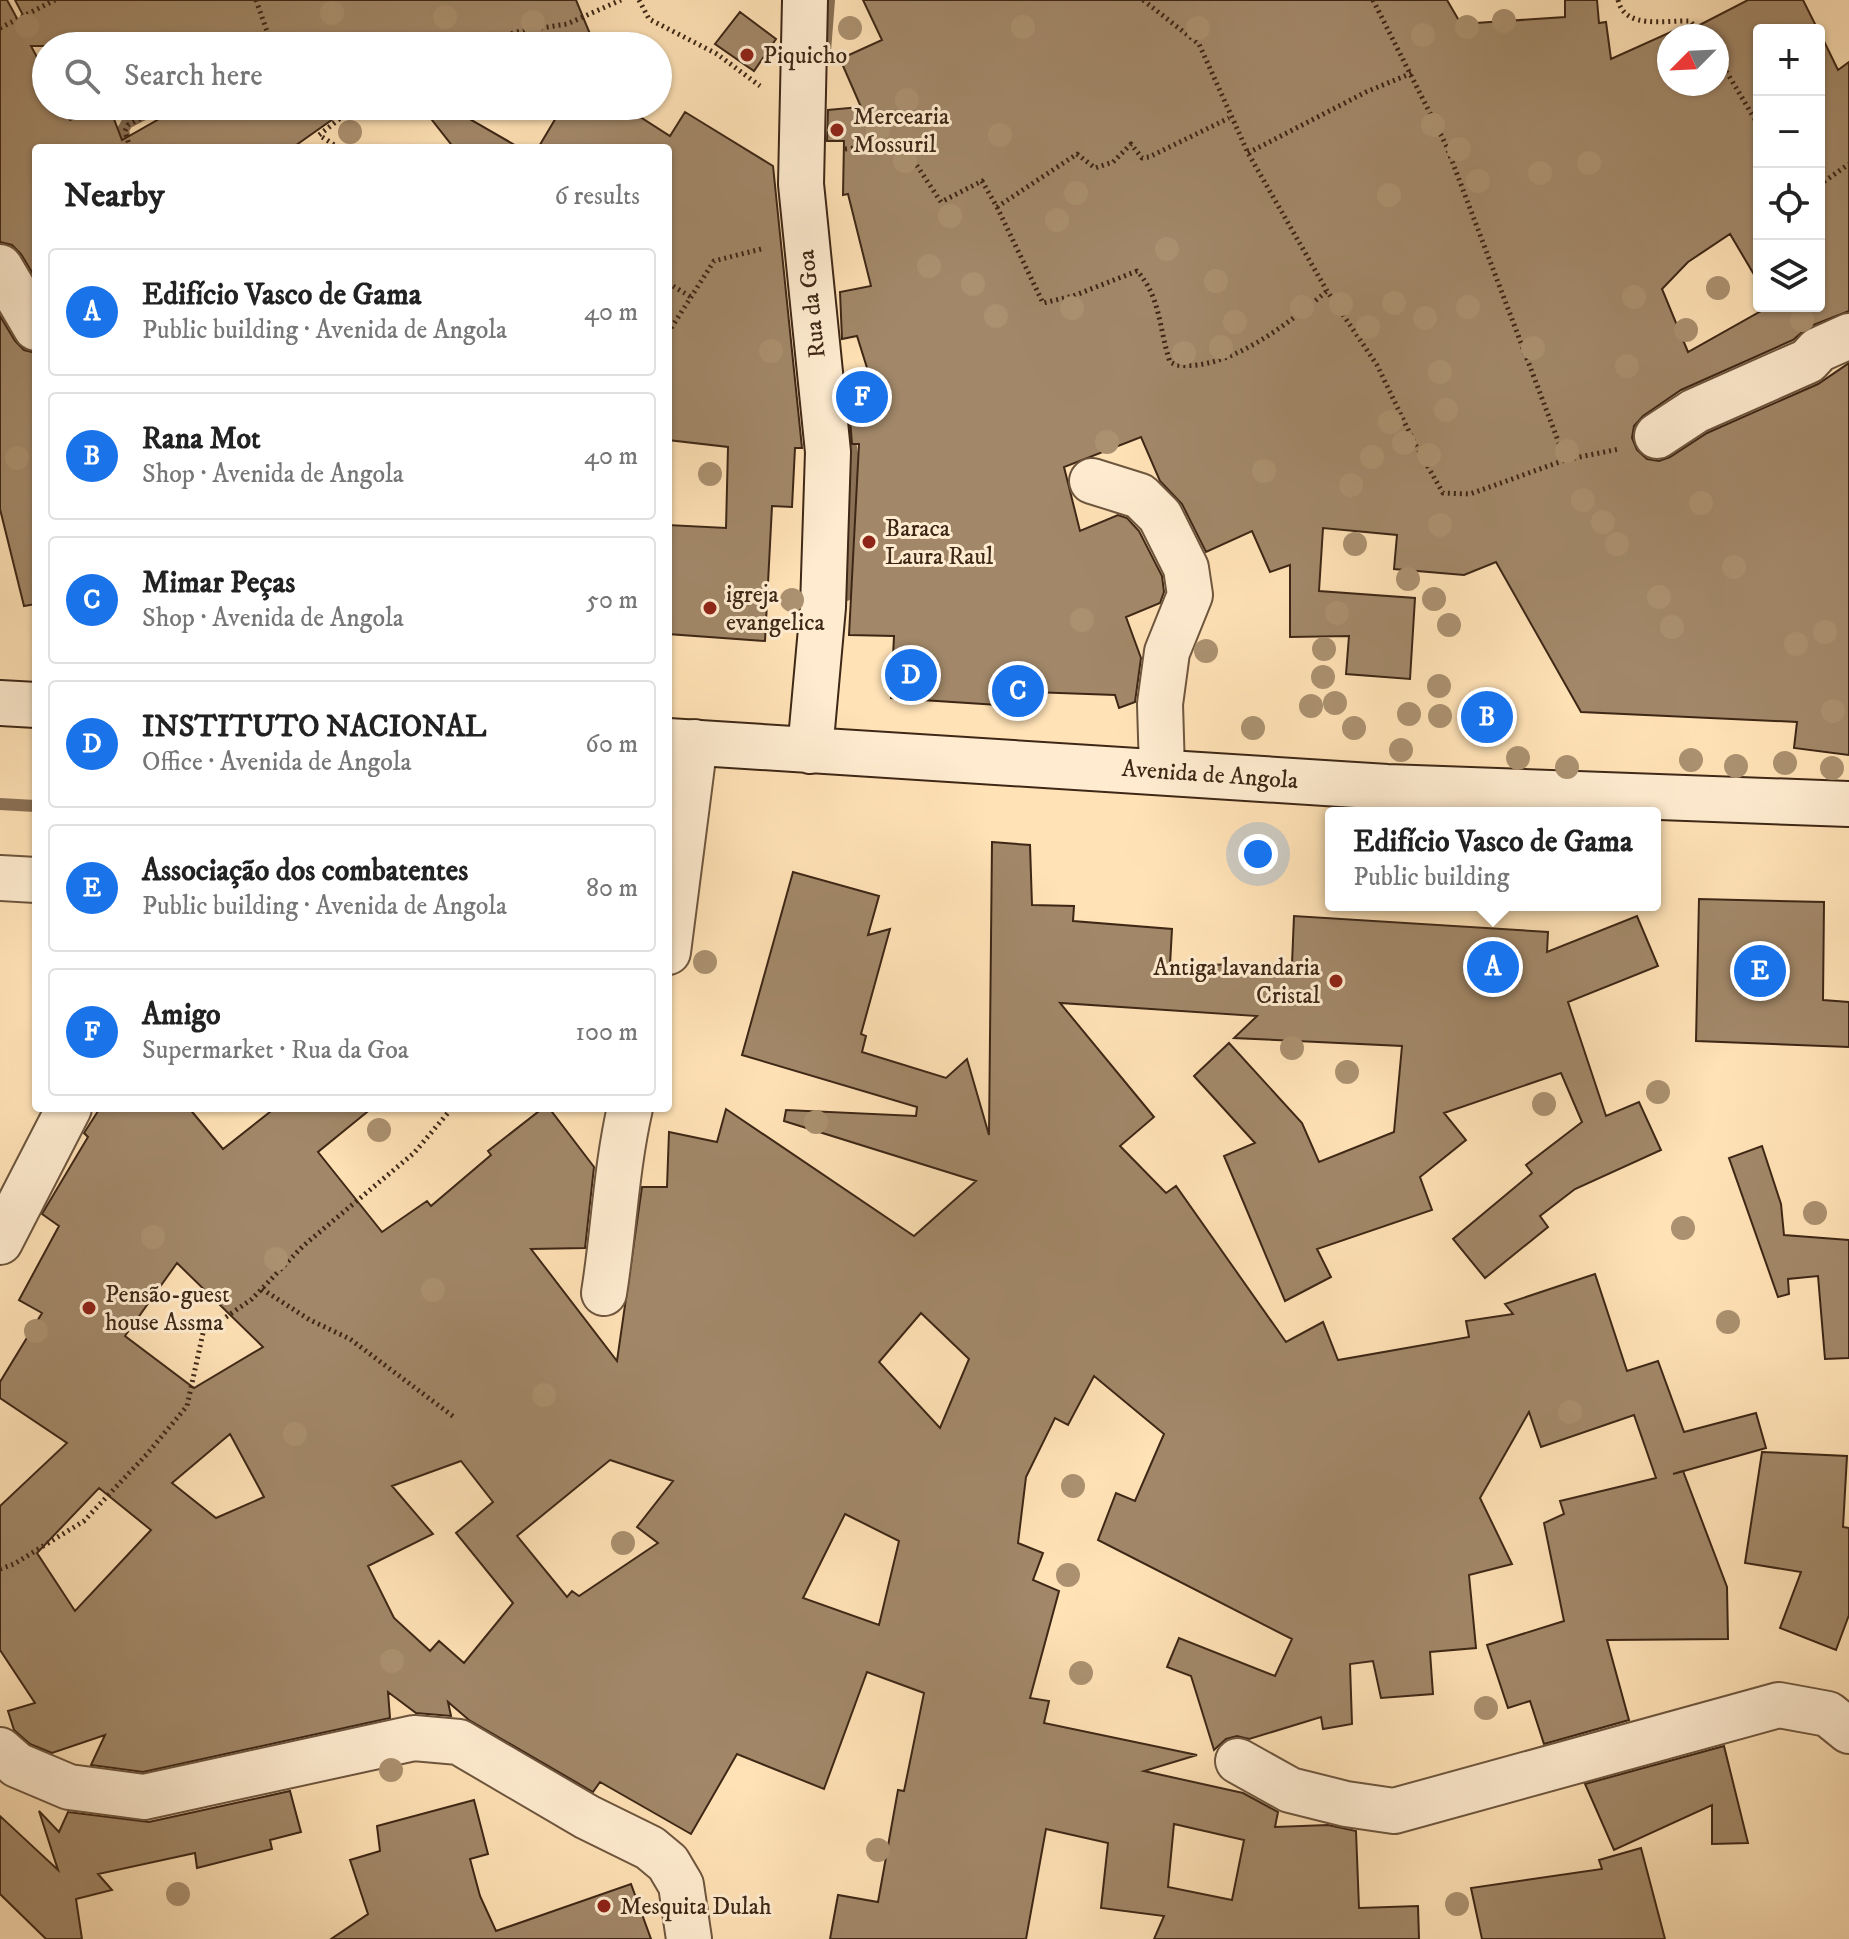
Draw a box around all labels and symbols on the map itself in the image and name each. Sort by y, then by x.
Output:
north arrow [1657,24,1729,96]
place label: Piquicho [763,41,847,71]
marker: Piquicho [738,46,756,64]
place label: Mercearia Mossuril [853,102,950,160]
marker: Mercearia Mossuril [828,121,846,139]
street label: Rua da Goa [791,247,833,360]
pin: F [836,367,888,427]
place label: Baraca Laura Raul [885,514,994,572]
marker: Baraca Laura Raul [860,533,878,551]
place label: igreja evangelica [726,580,826,638]
marker: igreja evangelica [701,599,719,617]
pin: D [885,645,937,705]
pin: C [992,661,1044,721]
pin: B [1461,687,1513,747]
street label: Avenida de Angola [1121,754,1300,796]
your location [1238,834,1278,874]
pin: A [1467,937,1519,997]
pin: E [1734,941,1786,1001]
place label: Antiga lavandaria Cristal [1153,953,1321,1011]
marker: Antiga lavandaria Cristal [1327,972,1345,990]
place label: Pensão-guest house Assma [105,1280,230,1338]
marker: Pensão-guest house Assma [80,1299,98,1317]
place label: Mesquita Dulah [620,1892,772,1922]
marker: Mesquita Dulah [595,1897,613,1915]

